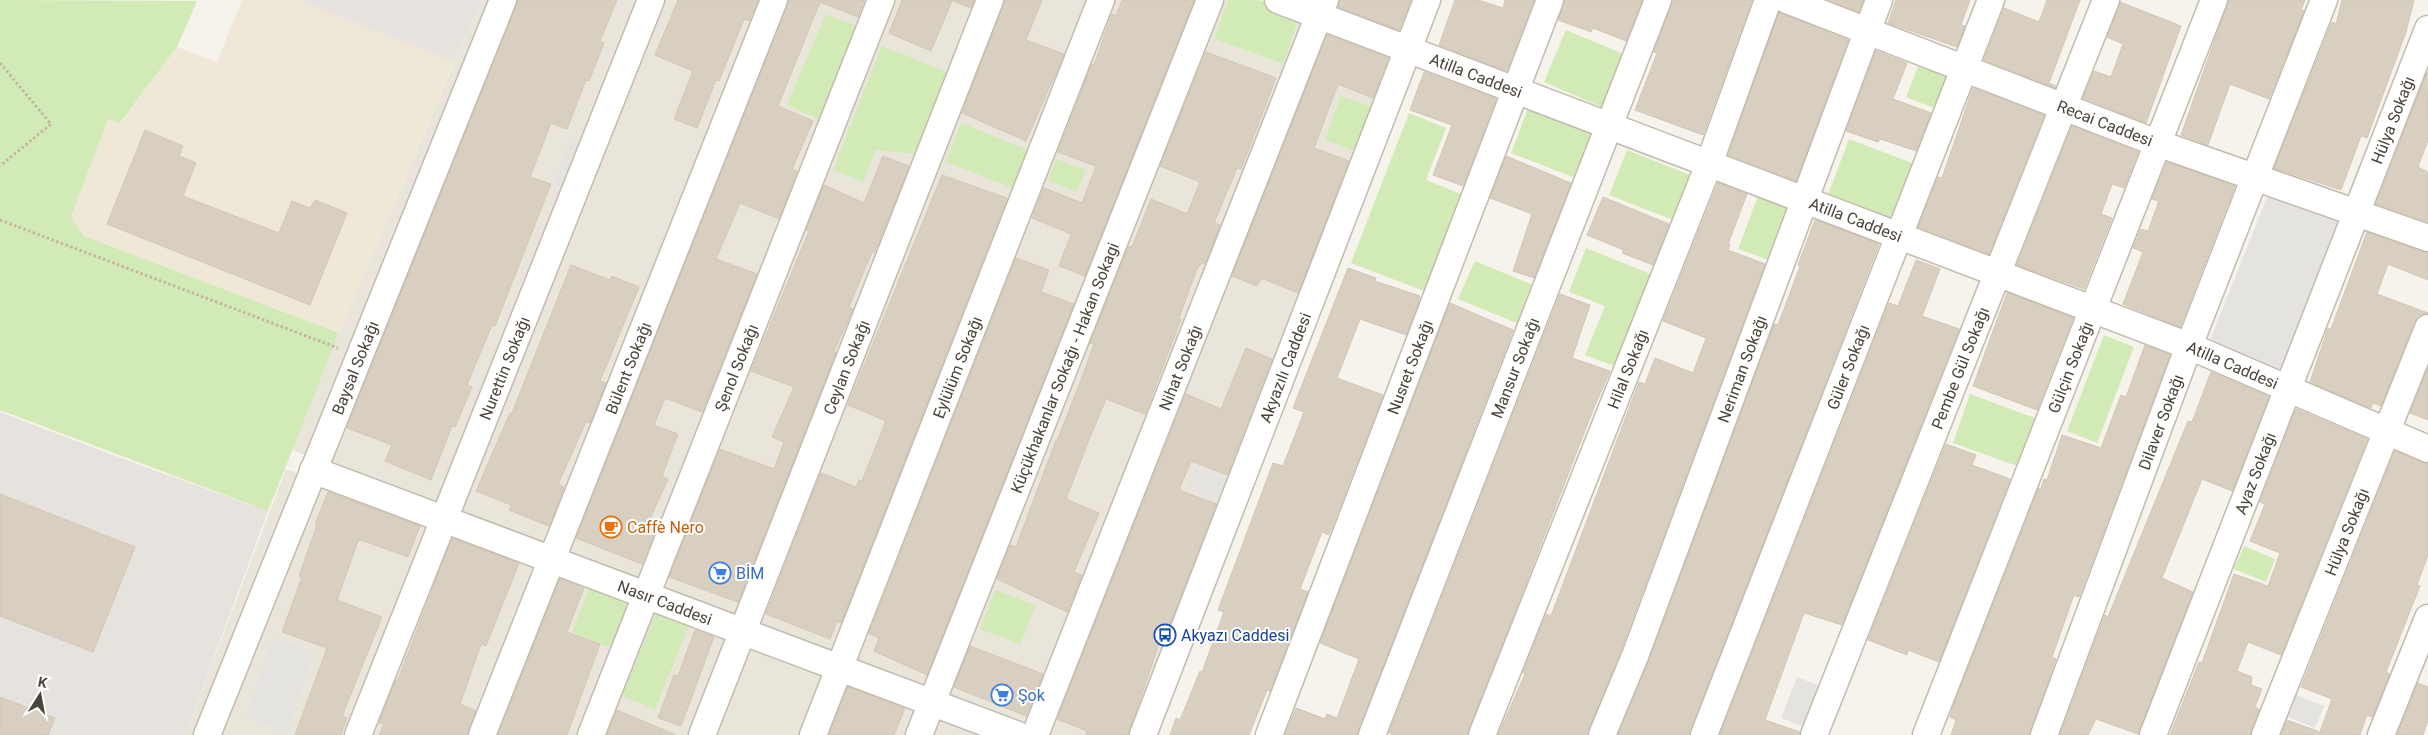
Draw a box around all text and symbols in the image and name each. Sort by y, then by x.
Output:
street label: Atilla Caddesi [1427,49,1525,102]
street label: Hülya Sokağı [2367,73,2418,167]
street label: Recai Caddesi [2054,96,2156,150]
street label: Atilla Caddesi [1807,193,1905,246]
street label: Küçükhakanlar Sokağı - Hakan Sokagi [1006,240,1123,496]
street label: Pembe Gül Sokağı [1927,304,1993,432]
street label: Akyazılı Caddesi [1255,310,1315,425]
street label: Neriman Sokağı [1713,312,1770,425]
street label: Eylülüm Sokağı [929,313,986,421]
street label: Nurettin Sokağı [475,314,533,422]
street label: Mansur Sokağı [1487,315,1543,421]
street label: Ceylan Sokağı [819,317,873,417]
street label: Nusret Sokağı [1383,317,1436,417]
street label: Baysal Sokağı [328,318,382,417]
street label: Bülent Sokağı [601,319,655,417]
street label: Gülçin Sokağı [2044,319,2097,416]
street label: Şenol Sokağı [710,321,762,414]
street label: Nihat Sokağı [1155,322,1205,413]
street label: Güler Sokağı [1822,322,1873,412]
street label: Hilal Sokağı [1603,326,1652,411]
street label: Atilla Caddesi [2184,337,2281,393]
street label: Dilaver Sokağı [2134,371,2187,473]
street label: Ayaz Sokağı [2230,429,2280,517]
street label: Hülya Sokağı [2320,485,2372,578]
cafe icon: Caffè Nero [599,515,623,539]
place label: Caffè Nero [627,518,704,537]
supermarket icon: BİM [708,561,732,585]
place label: BİM [736,564,764,583]
street label: Nasır Caddesi [615,576,715,629]
bus stop icon: Akyazı Caddesi [1153,623,1177,647]
place label: Akyazı Caddesi [1181,626,1289,645]
north arrow [15,670,65,720]
text: K [37,674,48,691]
supermarket icon: Şok [990,683,1014,707]
place label: Şok [1018,686,1046,705]

